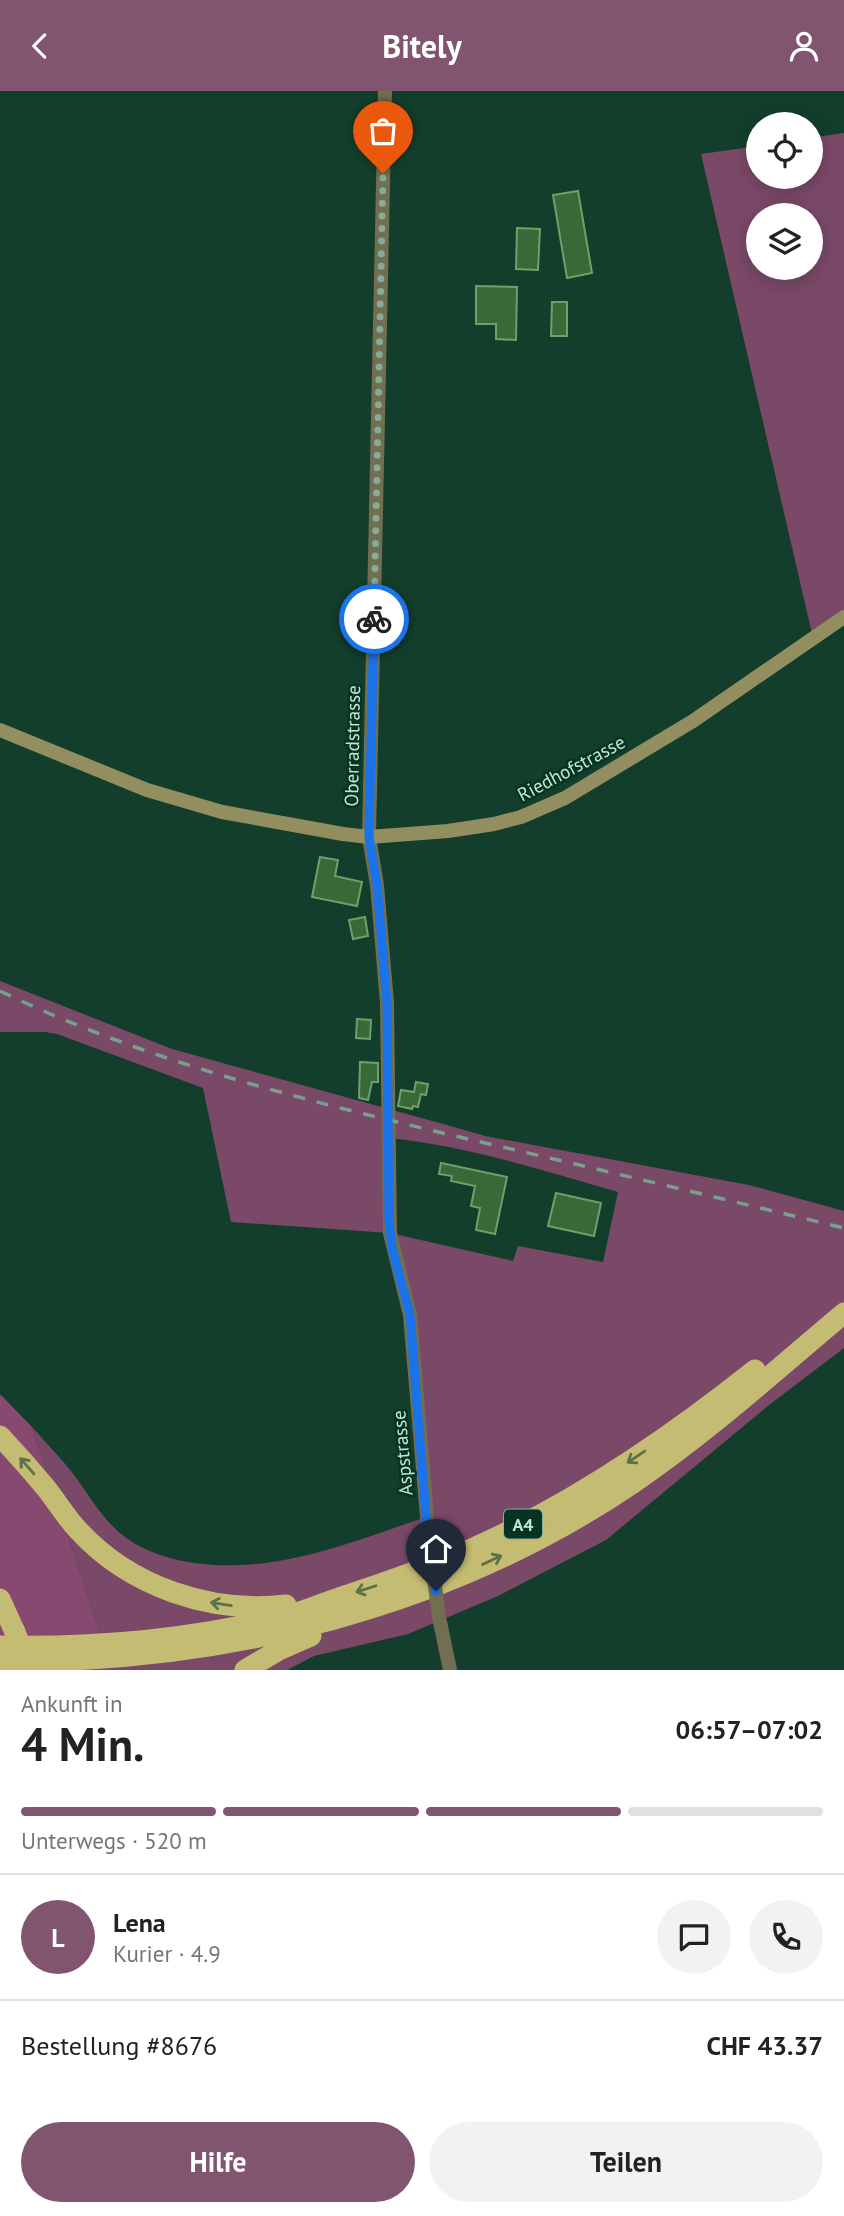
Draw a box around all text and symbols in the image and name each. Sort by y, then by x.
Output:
text: Bitely [382,25,462,67]
icon: back [21,27,59,65]
icon: person [785,27,823,65]
pin [353,101,413,173]
icon: bag [364,112,402,150]
map controls [746,112,823,280]
button: locate [746,112,823,189]
button: layers [746,203,823,280]
courier [339,584,409,654]
icon: bike [355,600,393,638]
street label: Oberradstrasse [339,685,365,807]
street label: Riedhofstrasse [513,730,629,806]
street label: Aspstrasse [386,1409,418,1497]
one-way arrow [627,1450,646,1464]
one-way arrow [19,1458,35,1476]
road number: A4 [504,1509,542,1539]
pin [406,1519,466,1591]
icon: home [417,1530,455,1568]
one-way arrow [481,1553,502,1566]
one-way arrow [356,1584,378,1596]
one-way arrow [210,1597,232,1610]
text: Ankunft in [21,1689,123,1718]
text: 06:57–07:02 [676,1713,823,1746]
text: 4 Min. [21,1714,144,1774]
text: Unterwegs · 520 m [21,1826,207,1855]
button: chat [657,1900,731,1974]
button: phone [749,1900,823,1974]
text: Lena [113,1906,166,1939]
text: L [51,1921,65,1954]
text: Kurier · 4.9 [113,1939,221,1968]
text: Bestellung #8676 [21,2029,217,2062]
text: CHF 43.37 [706,2029,823,2062]
button: Hilfe [21,2122,415,2202]
button: Teilen [429,2122,823,2202]

